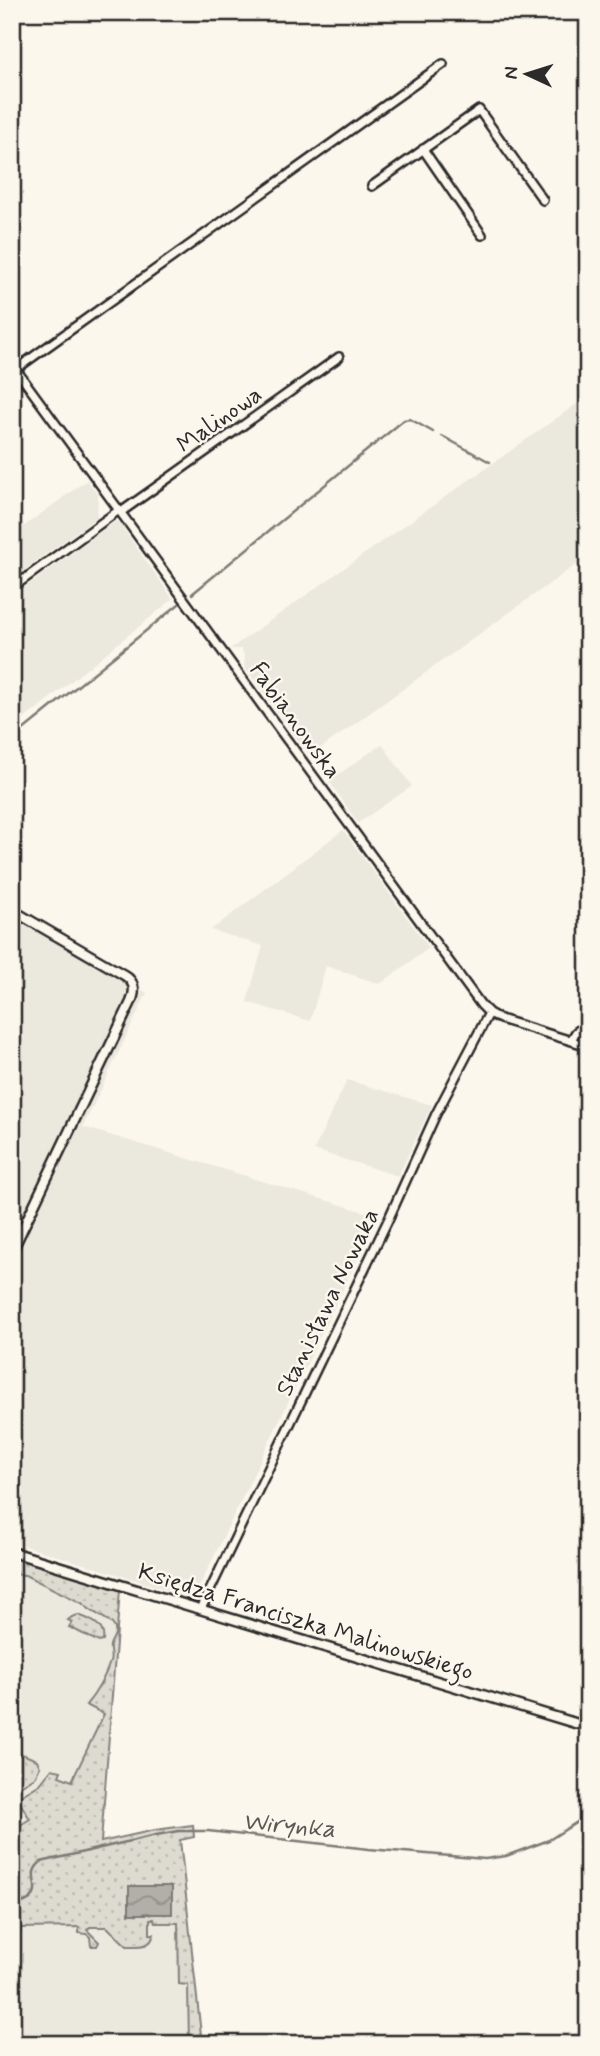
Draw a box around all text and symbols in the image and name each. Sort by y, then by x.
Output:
north arrow [491,38,562,108]
text: N [499,66,524,80]
street label: Malinowa [171,380,269,461]
street label: Fabianowska [242,656,348,786]
street label: Stanisława Nowaka [270,1204,387,1401]
street label: Księdza Franciszka Malinowskiego [133,1557,477,1691]
water label: Wirynka [241,1805,337,1847]

